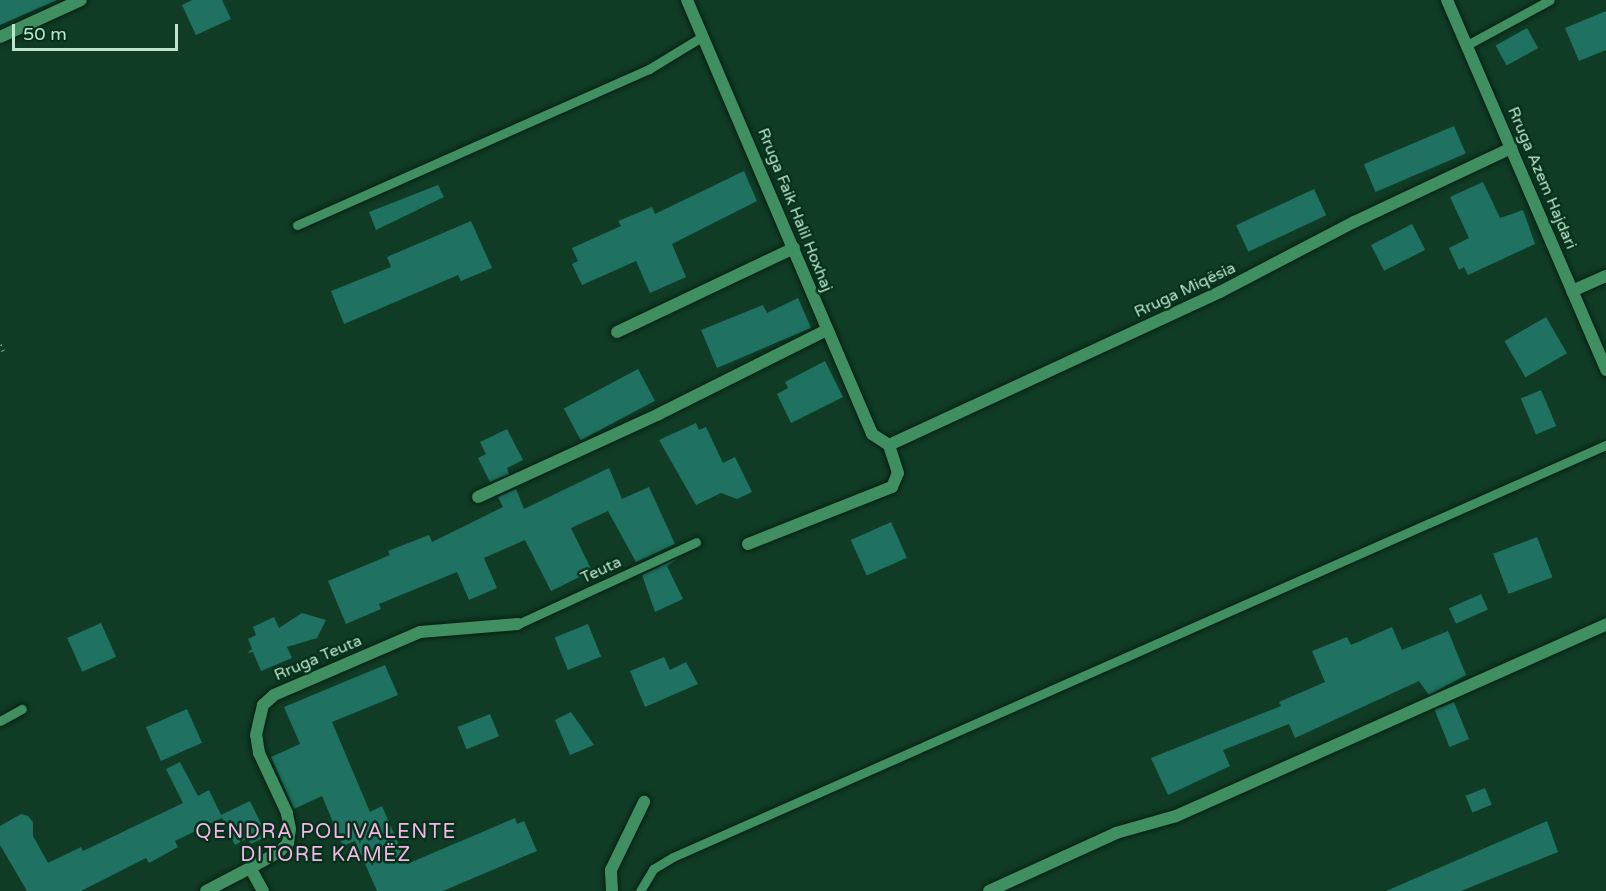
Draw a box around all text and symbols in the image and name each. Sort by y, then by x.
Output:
scale bar [15,12,182,50]
text: 50 m [23,23,67,45]
street label: Rruga Azem Hajdari [1503,104,1581,252]
street label: Rruga Faik Halil Hoxhaj [753,125,837,295]
street label: Rruga Miqësia [1131,258,1239,322]
street label: Teuta [578,552,624,588]
street label: Rruga Teuta [271,631,365,685]
district label: QENDRA POLIVALENTE DITORE KAMËZ [195,821,457,868]

